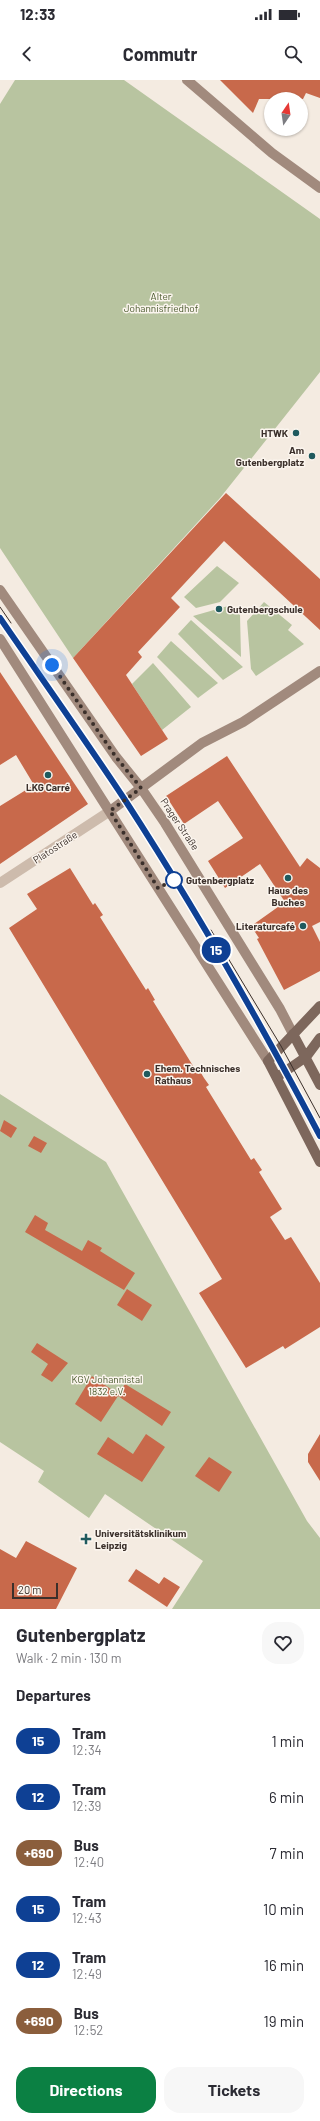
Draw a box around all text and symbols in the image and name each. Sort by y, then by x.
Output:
text: 12:33 [20,5,55,23]
icon: back [16,43,38,65]
text: Commutr [123,43,197,65]
icon: search [282,43,304,65]
north arrow [264,92,308,136]
map controls [264,92,308,136]
park label: Alter Johannisfriedhof [124,290,199,314]
place label: HTWK [261,427,289,439]
marker: HTWK [291,428,301,438]
place label: Am Gutenbergplatz [236,444,304,468]
marker: Am Gutenbergplatz [307,451,317,461]
place label: Gutenbergschule [227,603,303,615]
marker: Gutenbergschule [214,604,224,614]
your location [42,655,62,675]
marker: LKG Carré [43,770,53,780]
place label: LKG Carré [26,781,71,793]
street label: Prager Straße [158,796,202,852]
street label: Platostraße [31,828,79,866]
marker: Gutenbergplatz [165,871,183,889]
marker: Haus des Buches [283,873,293,883]
place label: Gutenbergplatz [186,874,255,886]
place label: Haus des Buches [268,884,308,908]
place label: Literaturcafé [236,920,296,932]
marker: Literaturcafé [298,921,308,931]
line badge: 15 [198,937,234,963]
text: 15 [210,941,222,958]
place label: Ehem. Technisches Rathaus [155,1062,240,1086]
marker: Ehem. Technisches Rathaus [142,1069,152,1079]
park label: KGV Johannistal 1832 e.V. [72,1373,142,1397]
place label: Universitätsklinikum Leipzig [95,1527,186,1551]
marker: Universitätsklinikum Leipzig [80,1533,92,1545]
scale bar [12,1581,58,1600]
text: 20 m [18,1583,41,1596]
button: heart [262,1622,304,1664]
text: Gutenbergplatz [16,1623,146,1646]
text: Walk · 2 min · 130 m [16,1650,121,1666]
text: Departures [16,1686,91,1704]
text: Tram [72,1724,106,1742]
text: 15 [32,1732,44,1749]
text: 1 min [271,1732,304,1750]
text: 12:34 [72,1742,102,1758]
text: Tram [72,1780,106,1798]
text: 12 [32,1788,44,1805]
text: 6 min [269,1788,304,1806]
text: 12:39 [72,1798,101,1814]
text: Bus [74,1836,99,1854]
text: +690 [24,1844,54,1861]
text: 7 min [270,1844,304,1862]
text: 12:40 [74,1854,104,1870]
text: Tram [72,1892,106,1910]
text: 15 [32,1900,44,1917]
text: 10 min [263,1900,304,1918]
text: 12:43 [72,1910,102,1926]
text: Tram [72,1948,106,1966]
text: 12 [32,1956,44,1973]
text: 16 min [264,1956,304,1974]
text: 12:49 [72,1966,102,1982]
text: Bus [74,2004,99,2022]
text: +690 [24,2012,54,2029]
text: 19 min [264,2012,304,2030]
text: 12:52 [74,2022,103,2038]
button: Directions [16,2067,156,2113]
button: Tickets [164,2067,304,2113]

